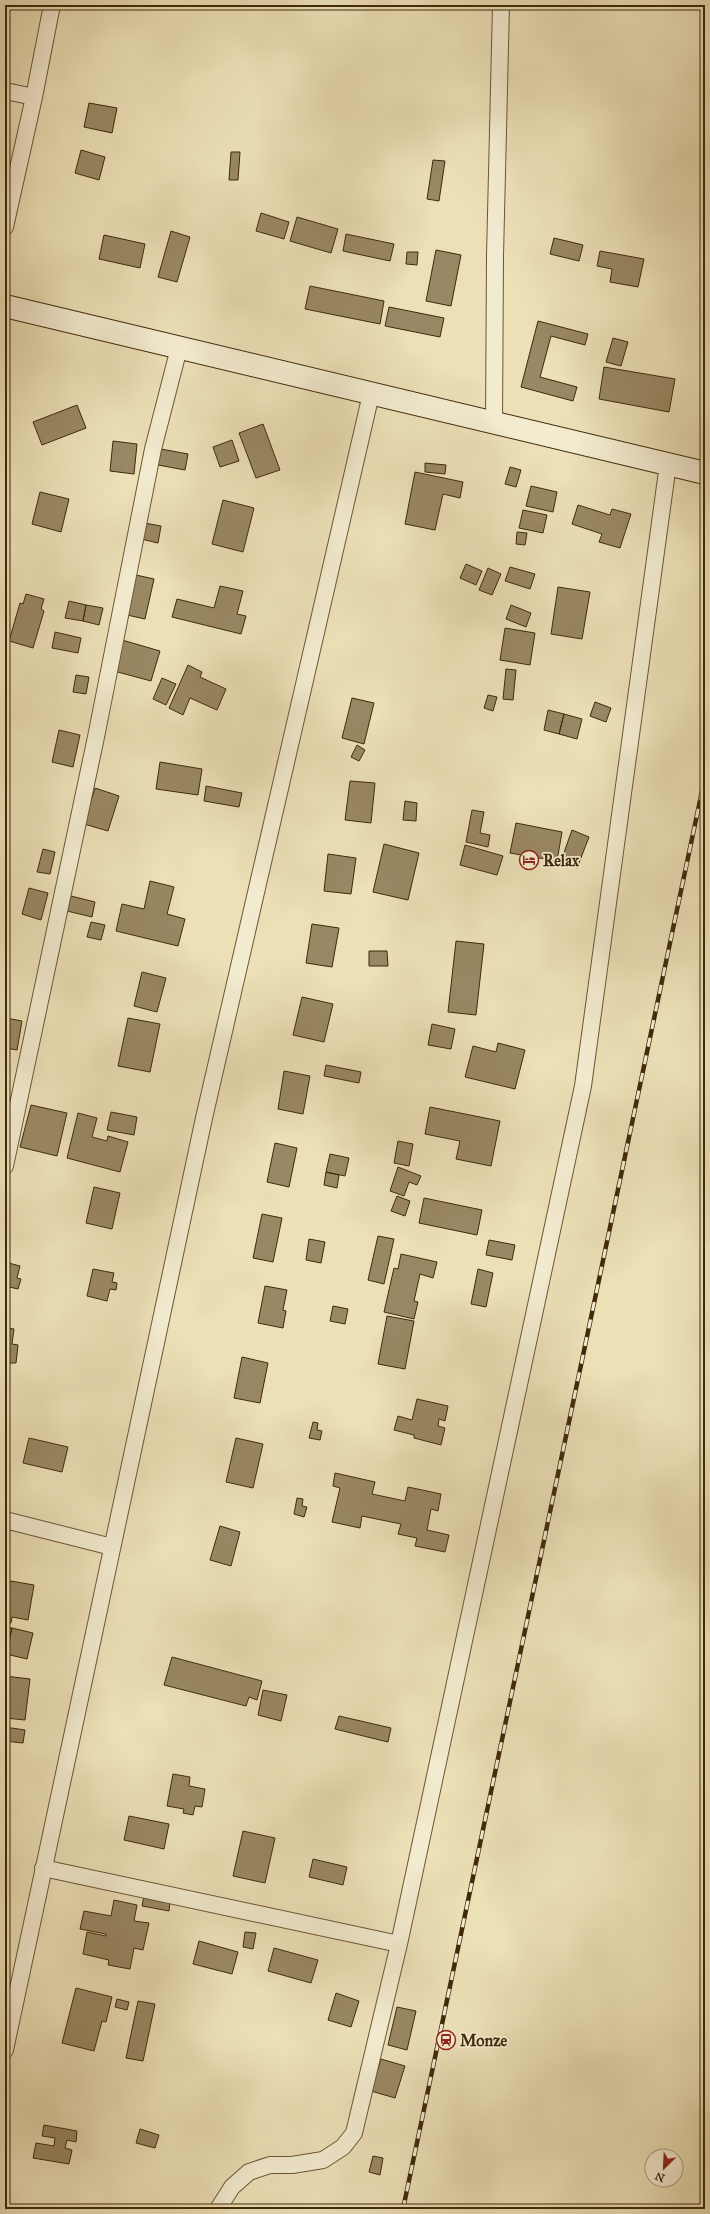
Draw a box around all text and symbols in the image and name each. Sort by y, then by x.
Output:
hotel icon: Relax [518,849,540,871]
place label: Relax [543,851,580,870]
station icon: Monze [435,2029,457,2051]
place label: Monze [460,2031,508,2050]
north arrow [644,2148,684,2188]
text: N [653,2169,667,2185]

